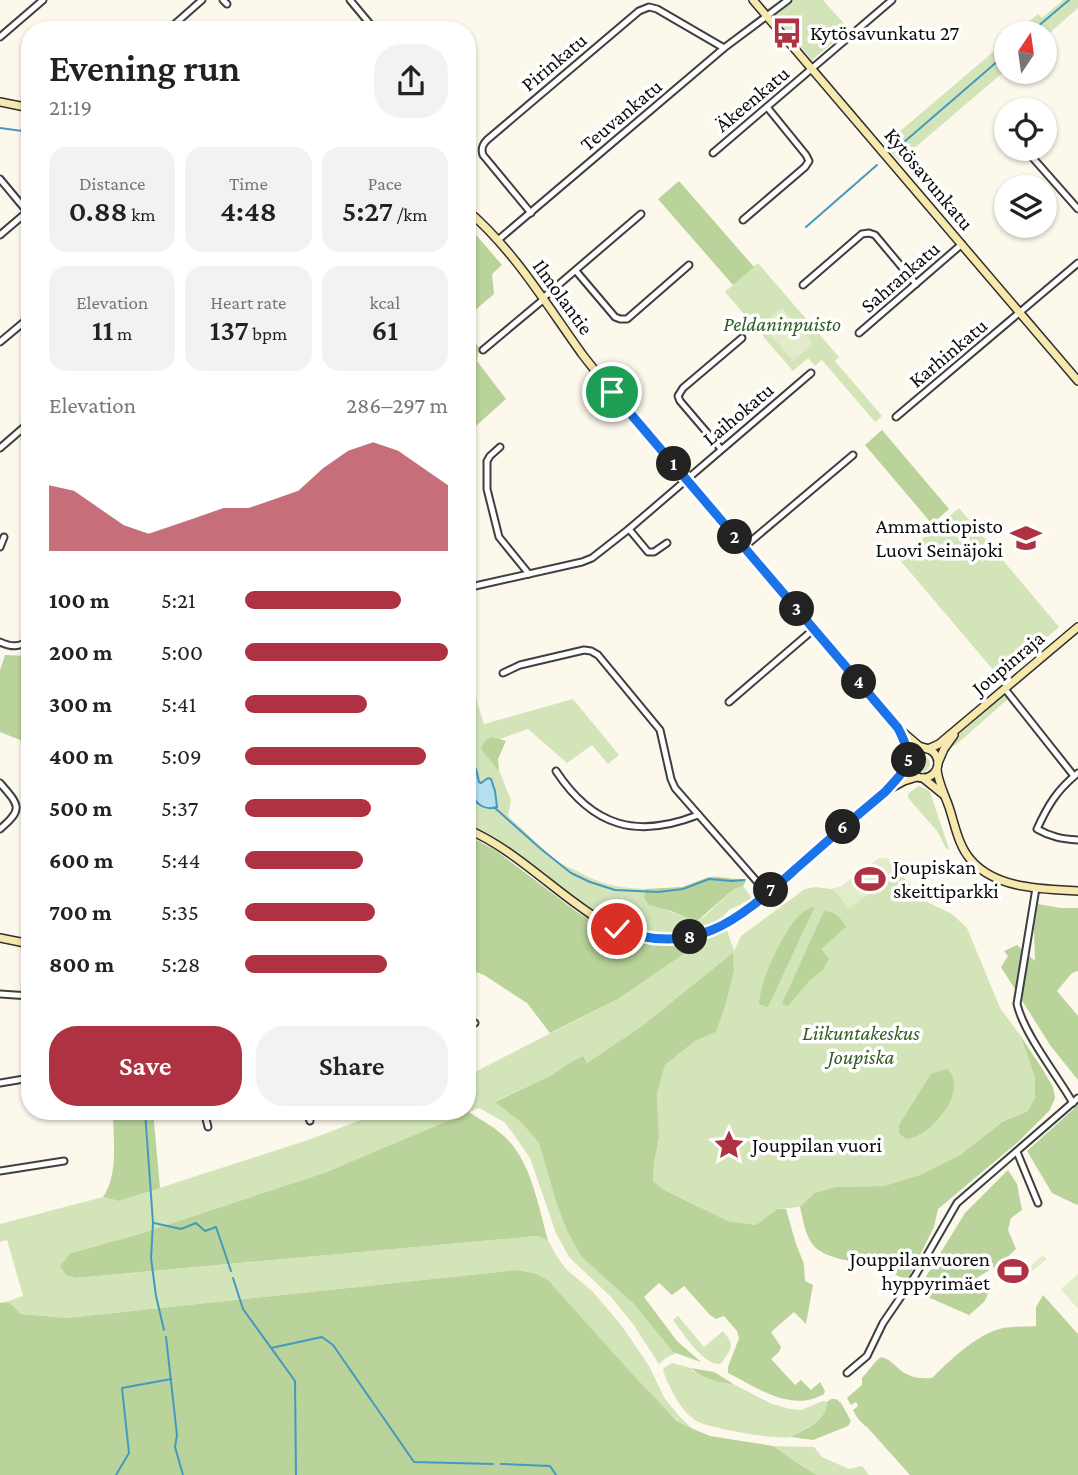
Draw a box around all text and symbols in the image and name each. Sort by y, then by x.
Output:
bus stop icon: Kytösavunkatu 27 [770,16,804,50]
place label: Kytösavunkatu 27 [810,21,960,45]
north arrow [994,21,1057,84]
map controls [994,21,1057,238]
street label: Pirinkatu [516,28,592,96]
button: share [374,44,448,118]
text: Evening run [49,47,240,89]
street label: Äkeenkatu [710,61,794,137]
street label: Teuvankatu [575,74,667,156]
text: 21:19 [49,94,92,120]
button: locate [994,98,1057,161]
street label: Kytösavunkatu [879,123,979,235]
text: Distance [79,173,145,194]
text: Time [229,173,268,194]
text: Pace [368,173,402,194]
button: layers [994,175,1057,238]
text: 0.88 [69,194,128,227]
text: 4:48 [220,194,277,227]
text: 5:27 [342,194,393,227]
text: km [128,204,155,225]
text: /km [393,204,428,225]
street label: Sahrankatu [856,236,944,318]
street label: Ilmolantie [528,255,598,339]
text: Elevation [76,292,148,313]
text: Heart rate [211,292,286,313]
text: kcal [370,292,400,313]
park label: Peldaninpuisto [723,312,841,336]
text: 11 [92,313,113,346]
text: 137 [210,313,249,346]
text: 61 [371,313,398,346]
street label: Karhinkatu [904,313,992,393]
text: m [113,323,132,344]
text: bpm [249,323,287,344]
pin [582,362,642,422]
icon: arrive [593,373,631,411]
street label: Laihokatu [698,377,778,451]
text: Elevation [49,392,136,418]
text: 286–297 m [346,392,448,418]
pin: 1 [656,447,692,482]
text: 1 [670,453,677,474]
place label: Ammattiopisto Luovi Seinäjoki [875,514,1003,562]
pin: 2 [718,520,752,554]
school or university icon: Ammattiopisto Luovi Seinäjoki [1009,521,1043,555]
text: 2 [730,526,739,547]
text: 100 m [49,587,109,613]
text: 5:21 [161,587,196,613]
pin: 3 [780,592,814,626]
text: 3 [792,598,801,619]
street label: Joupinraja [965,626,1049,701]
text: 200 m [49,639,113,665]
text: 5:00 [161,639,203,665]
pin: 4 [842,664,876,700]
text: 4 [853,671,864,692]
text: 300 m [49,691,112,717]
text: 5:41 [161,691,197,717]
pin: 5 [892,742,926,778]
text: 400 m [49,743,113,769]
text: 5:09 [161,743,202,769]
text: 5 [904,749,913,770]
text: 500 m [49,795,112,821]
text: 5:37 [161,795,198,821]
pin: 6 [826,810,860,844]
text: 6 [837,816,848,837]
text: 600 m [49,847,113,873]
text: 5:44 [161,847,201,873]
place label: Joupiskan skeittiparkki [891,855,999,903]
sports icon: Joupiskan skeittiparkki [853,862,887,896]
pin: 7 [754,872,788,908]
text: 7 [766,879,775,900]
text: 700 m [49,899,112,925]
text: 5:35 [161,899,199,925]
pin [587,899,647,959]
icon: check [598,910,636,948]
pin: 8 [672,920,708,954]
text: 8 [684,926,695,947]
text: 800 m [49,951,114,977]
text: 5:28 [161,951,200,977]
park label: Liikuntakeskus Joupiska [802,1021,920,1069]
button: Save [49,1026,242,1106]
button: Share [256,1026,448,1106]
place icon: Jouppilan vuori [712,1128,746,1162]
place label: Jouppilan vuori [750,1133,882,1157]
place label: Jouppilanvuoren hyppyrimäet [847,1247,991,1295]
sports icon: Jouppilanvuoren hyppyrimäet [996,1254,1030,1288]

